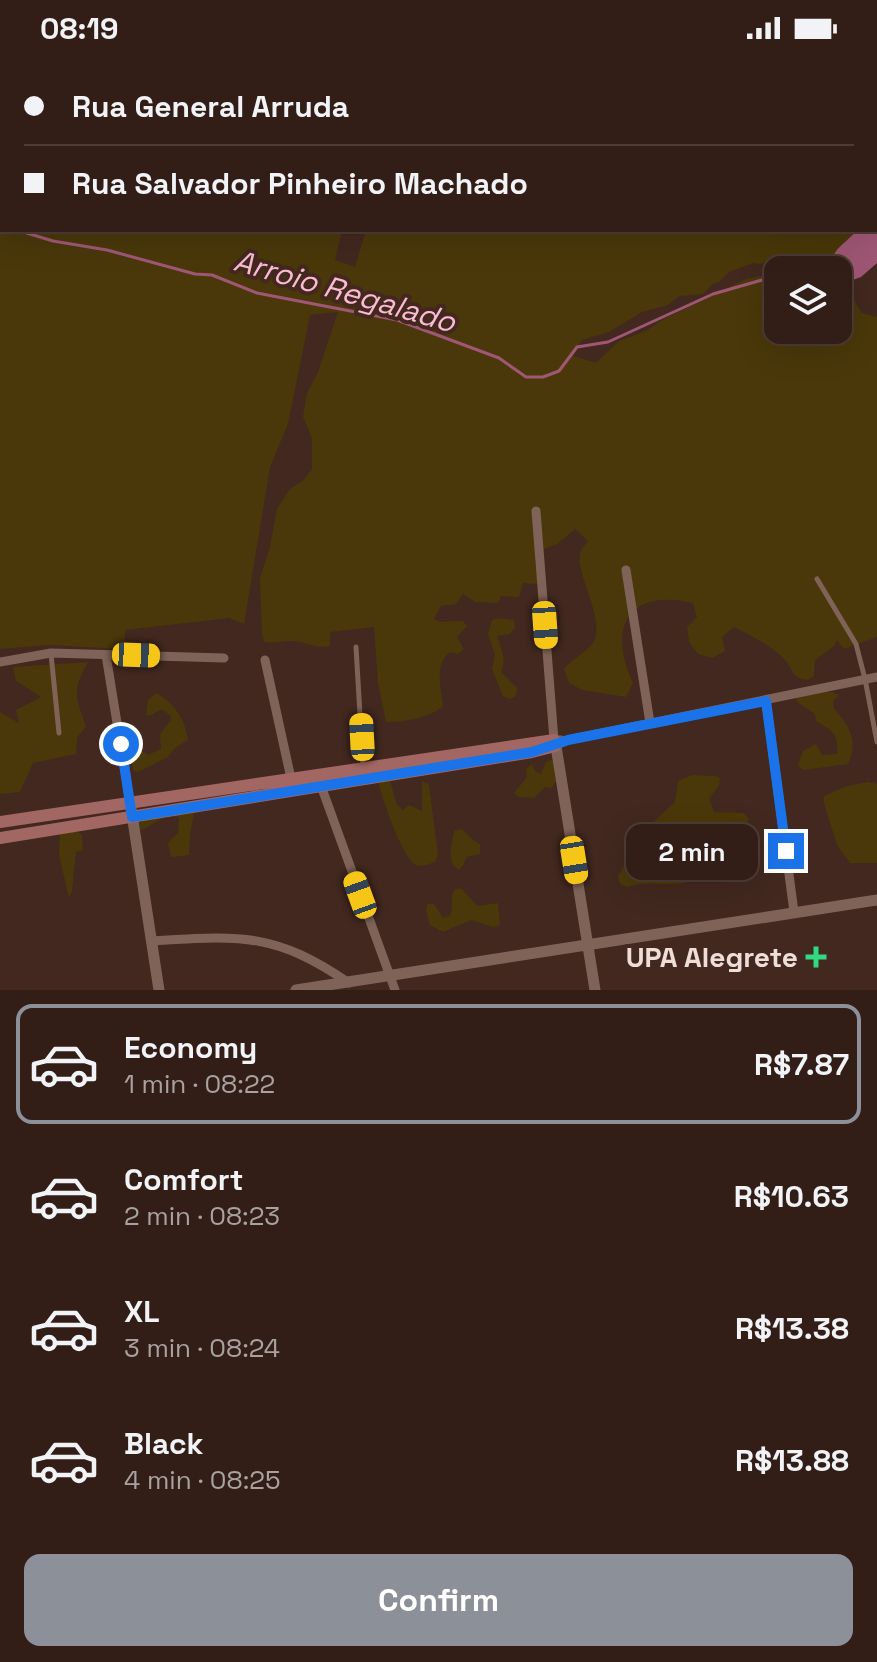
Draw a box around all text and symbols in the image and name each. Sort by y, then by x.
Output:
text: 08:19 [40,9,118,48]
text: Rua General Arruda [72,87,349,126]
text: Rua Salvador Pinheiro Machado [72,164,528,203]
water label: Arroio Regalado [230,241,462,342]
map controls [764,256,852,344]
button: layers [764,256,852,344]
car [531,600,559,650]
car [112,642,160,668]
car [349,712,375,762]
route start [103,726,139,762]
callout: 2 min [626,823,758,879]
route end [768,833,804,869]
car [558,834,590,886]
text: 2 min [658,835,726,869]
car [341,868,379,922]
place label: UPA Alegrete [626,939,798,975]
marker: UPA Alegrete [805,946,827,968]
icon: car [28,1028,100,1100]
text: Economy [124,1028,257,1067]
text: R$7.87 [754,1045,849,1084]
text: 1 min · 08:22 [124,1067,275,1101]
icon: car [28,1160,100,1232]
text: Comfort [124,1160,243,1199]
text: R$10.63 [734,1177,849,1216]
text: 2 min · 08:23 [124,1199,280,1233]
icon: car [28,1292,100,1364]
text: XL [124,1292,160,1331]
text: R$13.38 [735,1309,849,1348]
text: 3 min · 08:24 [124,1331,280,1365]
icon: car [28,1424,100,1496]
text: Black [124,1424,203,1463]
text: R$13.88 [735,1441,849,1480]
text: 4 min · 08:25 [124,1463,281,1497]
button: Confirm [24,1554,853,1646]

